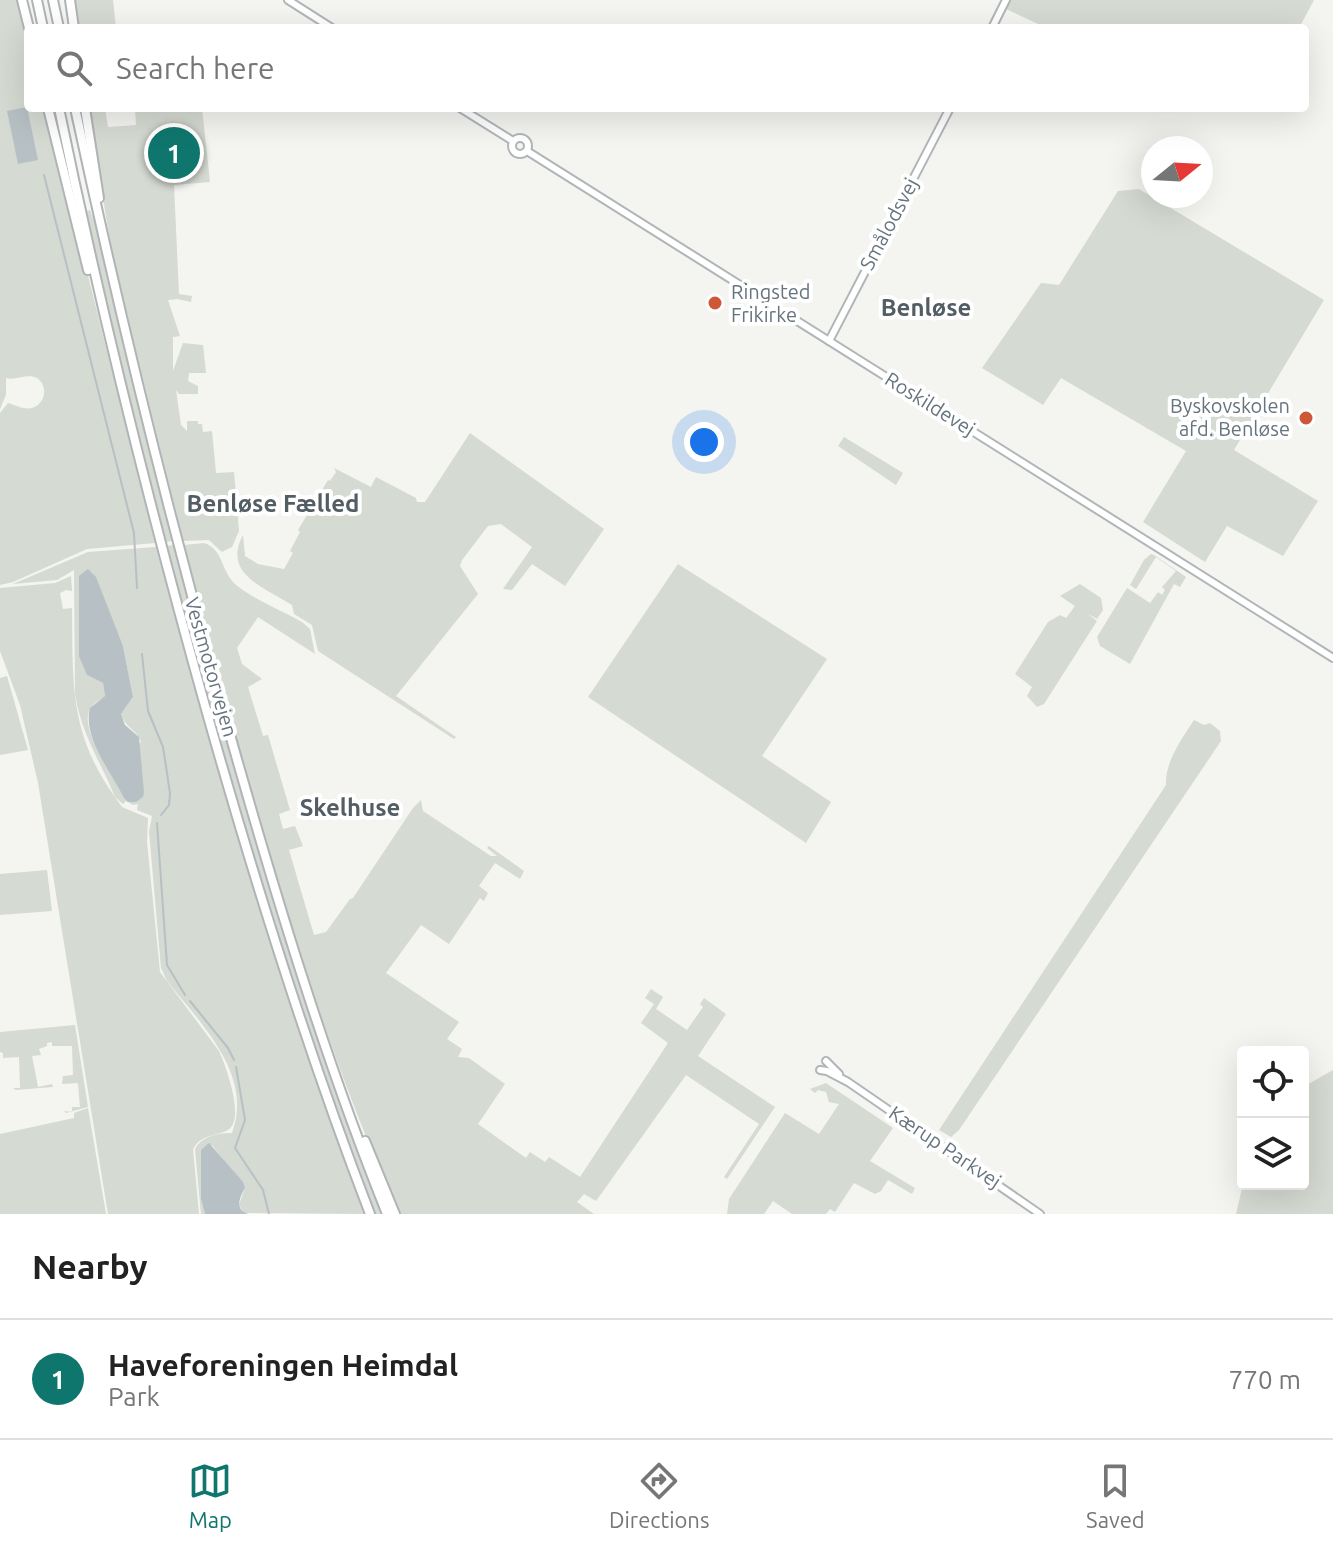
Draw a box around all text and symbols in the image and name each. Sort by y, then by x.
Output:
search box [24,24,1309,112]
icon: search [52,46,96,90]
text: Search here [116,51,275,85]
pin: 1 [148,123,200,183]
north arrow [1141,136,1213,208]
street label: Smålodsvej [855,174,922,274]
place label: Ringsted Frikirke [731,280,811,326]
marker: Ringsted Frikirke [706,294,724,312]
district label: Benløse [881,294,971,321]
street label: Roskildevej [881,367,979,440]
place label: Byskovskolen afd. Benløse [1170,394,1290,440]
marker: Byskovskolen afd. Benløse [1297,409,1315,427]
your location [684,422,724,462]
district label: Benløse Fælled [187,490,359,517]
street label: Vestmotorvejen [181,594,242,739]
district label: Skelhuse [300,794,400,821]
map controls [1237,1046,1309,1190]
button: locate [1237,1046,1309,1118]
street label: Kærup Parkvej [885,1101,1006,1192]
button: layers [1237,1118,1309,1190]
text: Nearby [32,1247,147,1285]
text: Haveforeningen Heimdal [108,1348,458,1382]
text: 1 [51,1365,65,1394]
text: 770 m [1229,1365,1301,1394]
text: Park [108,1382,160,1411]
tab: Map [188,1459,232,1532]
tab: Directions [609,1459,709,1532]
tab: Saved [1086,1459,1145,1532]

